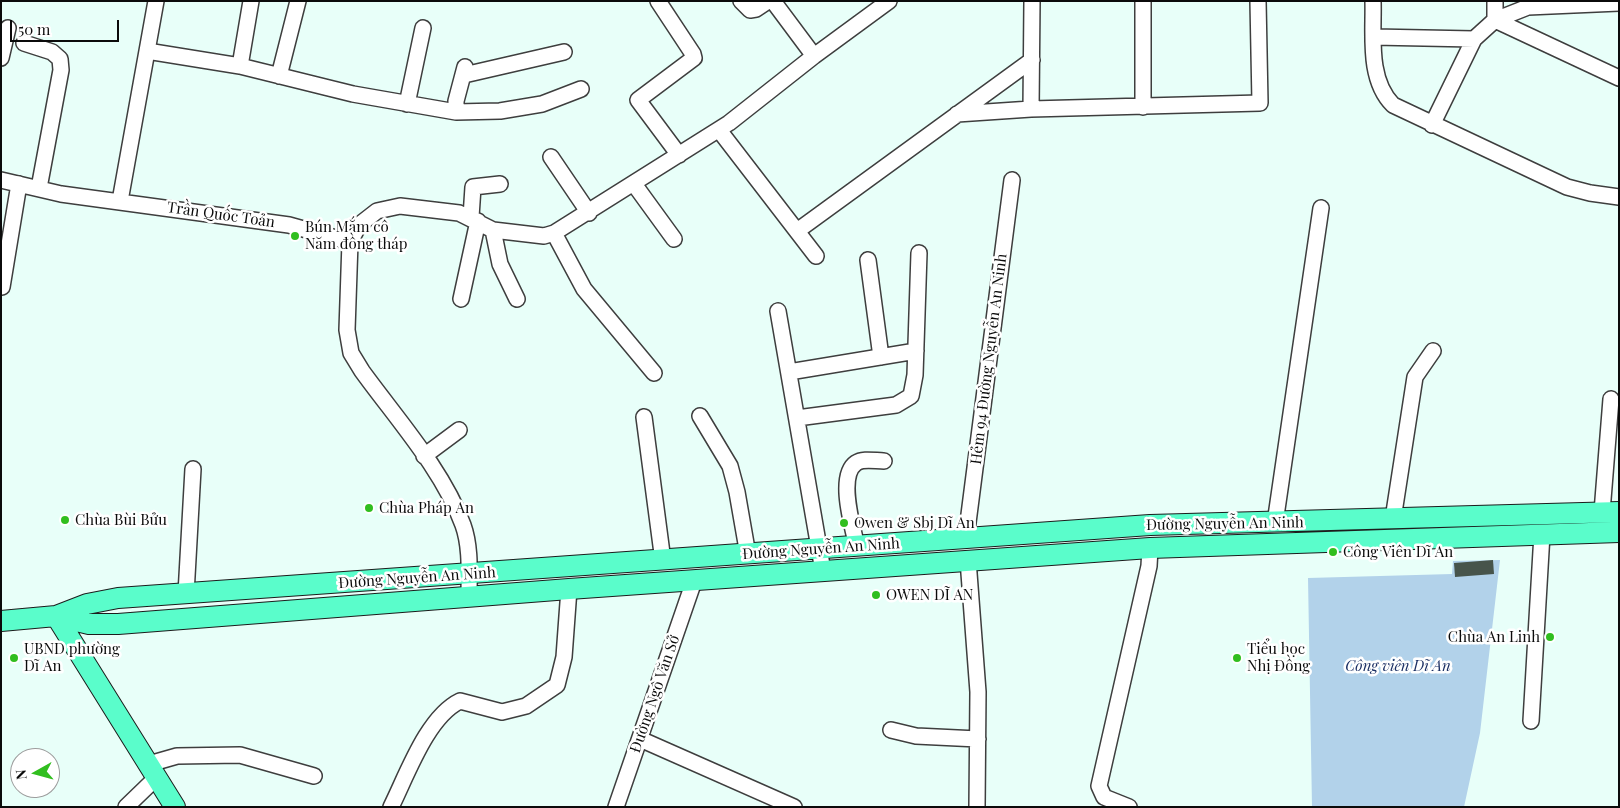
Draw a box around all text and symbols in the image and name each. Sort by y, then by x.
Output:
scale bar [12,10,121,42]
text: 50 m [18,19,50,39]
street label: Trần Quốc Toản [166,199,276,231]
place label: Bún Mắm cô Năm đồng tháp [305,218,408,253]
marker: Bún Mắm cô Năm đồng tháp [289,230,301,242]
street label: Hẻm 94 Đường Nguyễn An Ninh [967,253,1011,465]
place label: Chùa Pháp An [379,499,474,517]
marker: Chùa Pháp An [363,502,375,514]
place label: Chùa Bùi Bửu [75,511,167,529]
marker: Chùa Bùi Bửu [59,514,71,526]
place label: Owen & Sbj Dĩ An [854,514,975,532]
street label: Đường Nguyễn An Ninh [1146,514,1304,534]
marker: Owen & Sbj Dĩ An [838,517,850,529]
street label: Đường Nguyễn An Ninh [742,535,900,563]
place label: Công Viên Dĩ An [1343,543,1453,561]
marker: Công Viên Dĩ An [1327,546,1339,558]
street label: Đường Nguyễn An Ninh [338,564,496,592]
place label: OWEN DĨ AN [886,586,973,604]
marker: OWEN DĨ AN [870,589,882,601]
place label: Chùa An Linh [1448,628,1540,646]
marker: Chùa An Linh [1544,631,1556,643]
street label: Đường Ngô Văn Sở [626,633,684,755]
place label: UBND phường Dĩ An [24,640,120,675]
place label: Tiểu học Nhị Đồng [1247,640,1310,675]
marker: UBND phường Dĩ An [8,652,20,664]
marker: Tiểu học Nhị Đồng [1231,652,1243,664]
park label: Công viên Dĩ An [1345,657,1451,675]
north arrow [10,748,60,798]
text: N [11,769,31,781]

